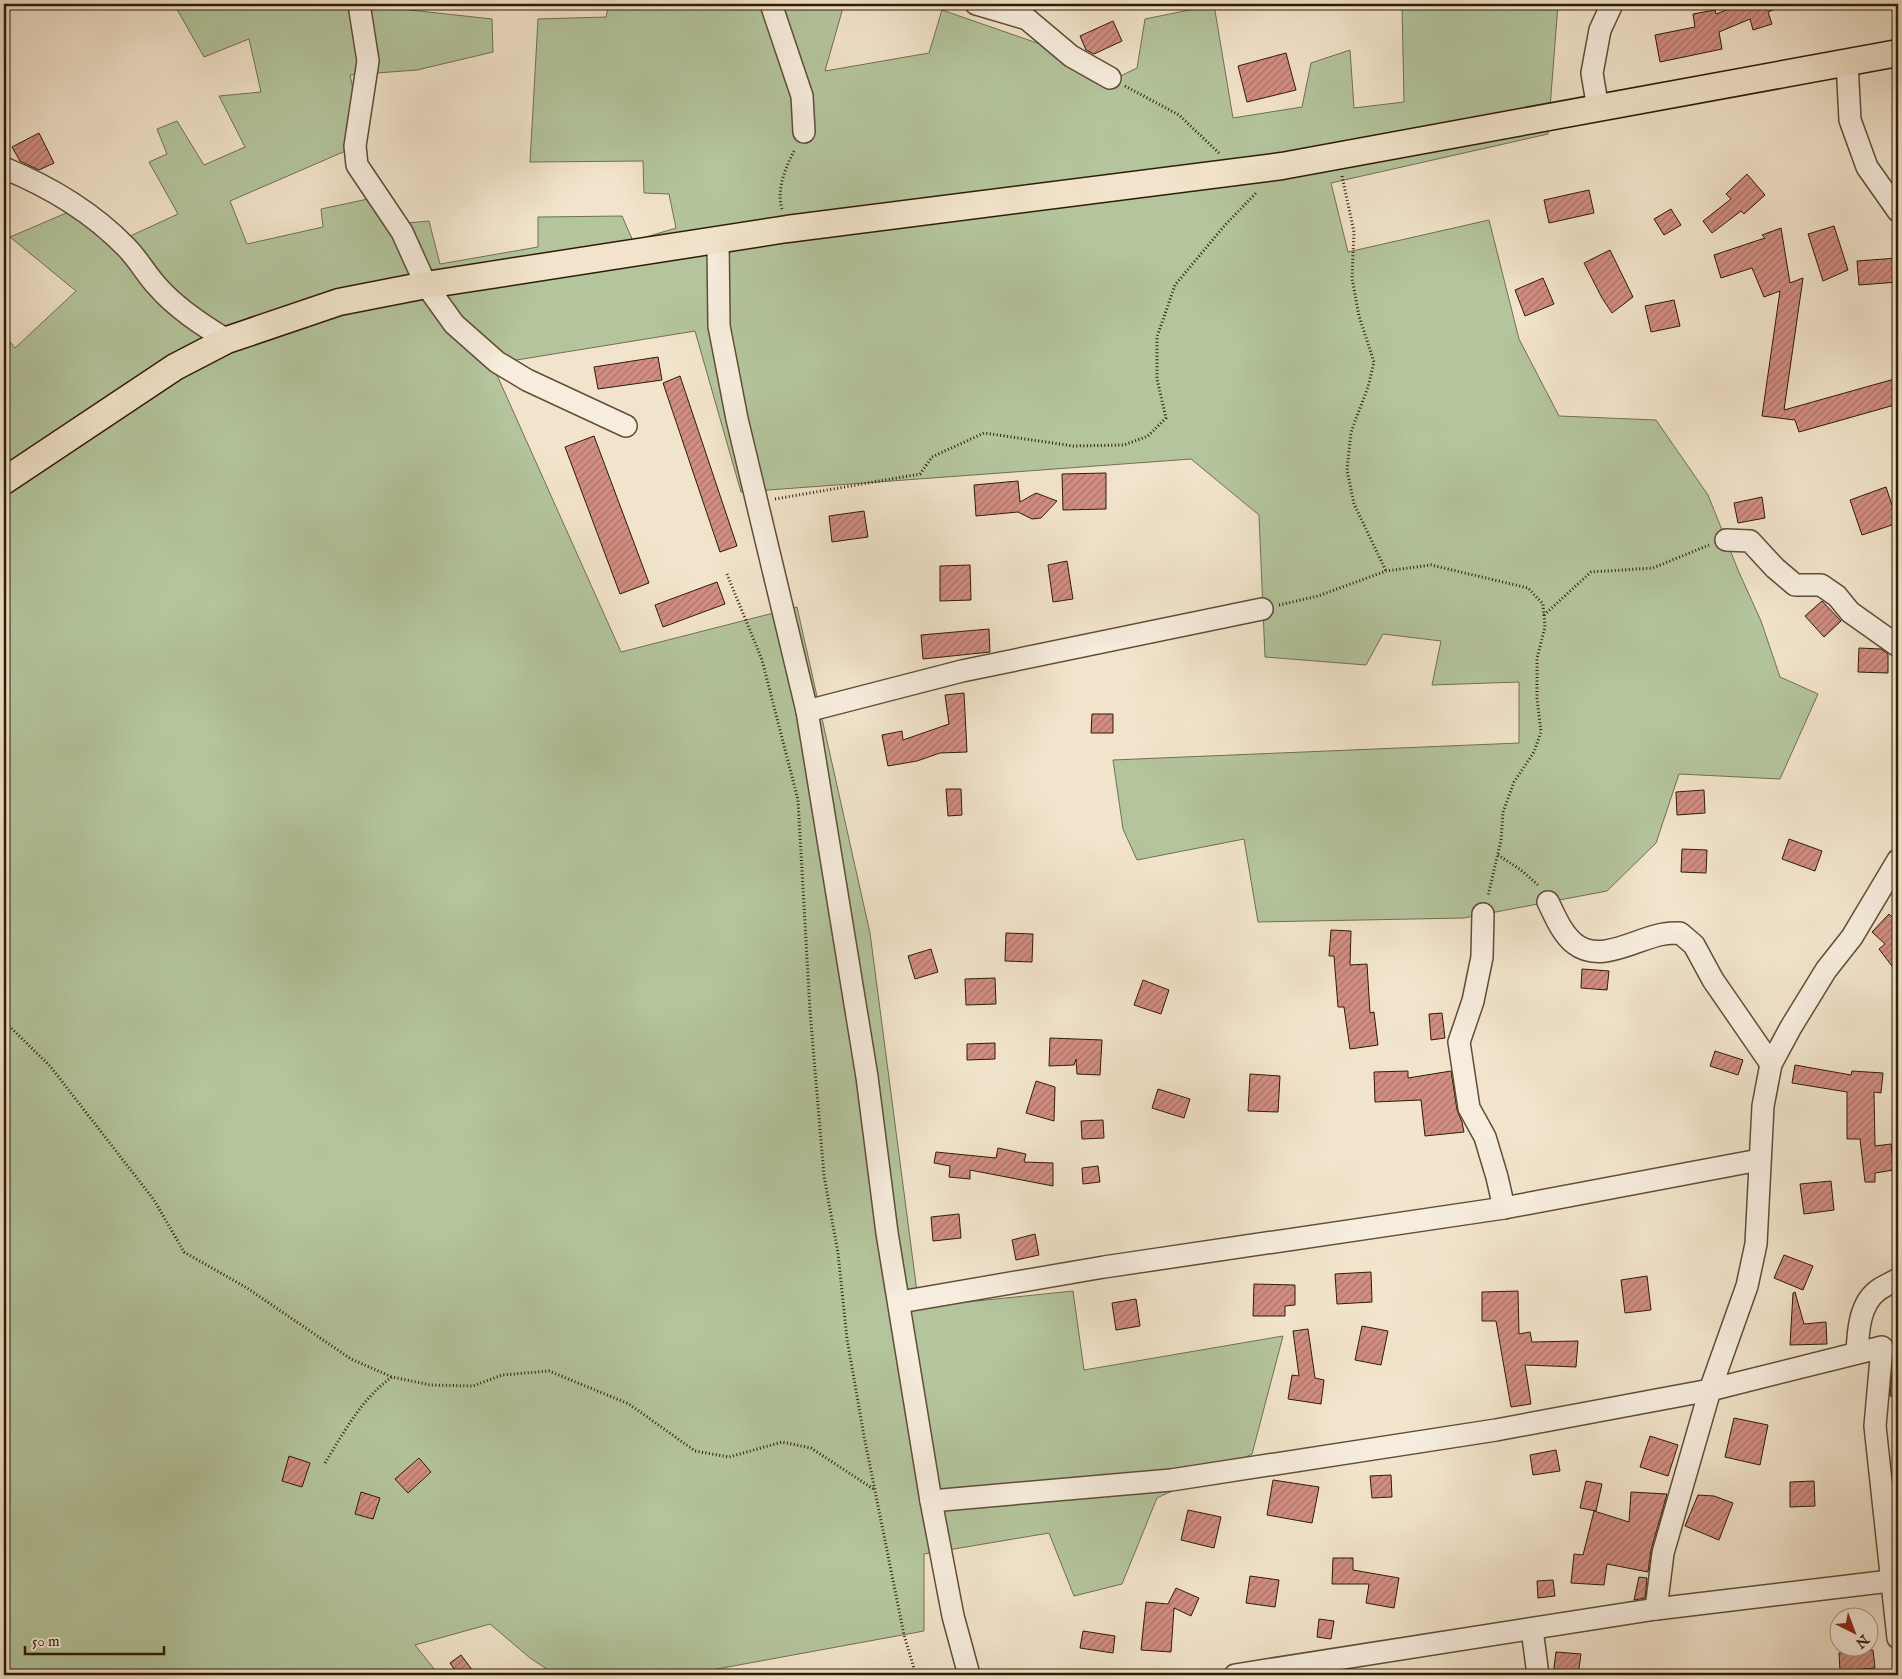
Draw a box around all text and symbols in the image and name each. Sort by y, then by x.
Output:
north arrow [1830,1606,1880,1656]
scale bar [25,1624,164,1656]
text: N [1852,1630,1873,1652]
text: 50 m [32,1632,60,1651]

